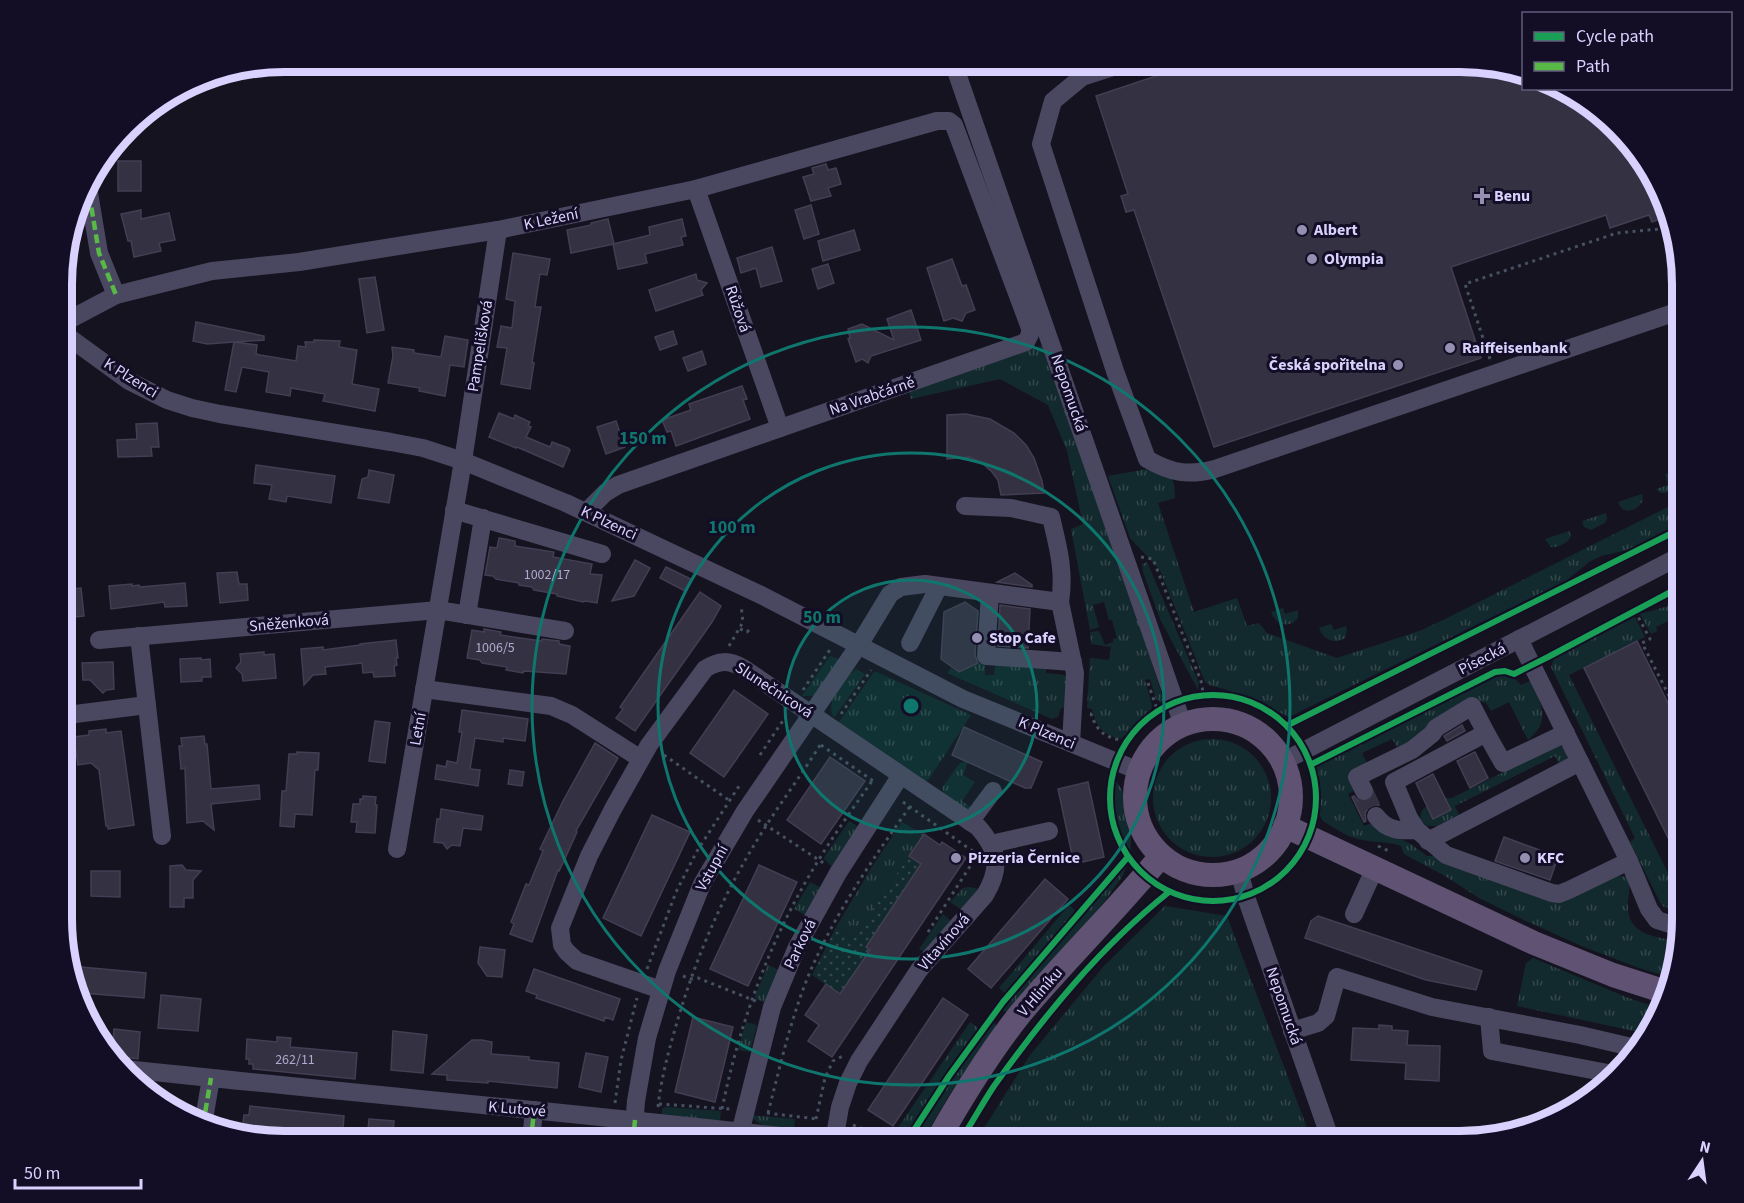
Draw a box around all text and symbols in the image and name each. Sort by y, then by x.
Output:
legend [1522,12,1732,90]
text: Cycle path [1576,24,1654,49]
text: Path [1576,54,1610,79]
place label: Benu [1494,185,1530,207]
marker: Benu [1475,189,1489,203]
street label: K Ležení [522,202,581,236]
place label: Albert [1313,219,1358,241]
marker: Albert [1295,223,1309,237]
place label: Olympia [1324,248,1384,270]
marker: Olympia [1305,252,1319,266]
street label: Růžová [720,283,756,335]
street label: Pampelišková [462,298,498,394]
place label: Raiffeisenbank [1462,337,1568,359]
marker: Raiffeisenbank [1443,341,1457,355]
street label: Nepomucká [1045,351,1093,435]
street label: K Plzenci [100,353,162,403]
place label: Česká spořitelna [1269,354,1386,376]
marker: Česká spořitelna [1391,358,1405,372]
street label: Na Vrabčárně [826,371,918,421]
text: 150 m [619,426,667,451]
street label: K Plzenci [577,500,641,546]
text: 100 m [708,515,756,540]
house number: 1002/17 [524,565,570,585]
text: 50 m [803,605,841,630]
street label: Sněženková [248,609,330,637]
place label: Stop Cafe [989,627,1056,649]
marker: Stop Cafe [970,631,984,645]
house number: 1006/5 [475,638,515,658]
street label: Písecká [1454,638,1510,680]
street label: Slunečnicová [731,657,817,723]
centre of rings [901,696,921,716]
street label: Letní [404,710,432,747]
street label: K Plzenci [1015,711,1079,755]
street label: Vstupní [690,840,734,895]
place label: Pizzeria Černice [968,847,1080,869]
place label: KFC [1537,847,1564,869]
marker: Pizzeria Černice [949,851,963,865]
marker: KFC [1518,851,1532,865]
street label: Vltavínová [913,909,975,975]
street label: Parková [778,915,822,973]
street label: V Hliníku [1012,963,1068,1021]
street label: Nepomucká [1260,964,1308,1048]
house number: 262/11 [275,1050,315,1070]
street label: K Lutové [487,1096,547,1122]
north arrow [1672,1131,1732,1191]
text: N [1697,1135,1713,1159]
scale bar [15,1152,141,1190]
text: 50 m [24,1161,60,1186]

